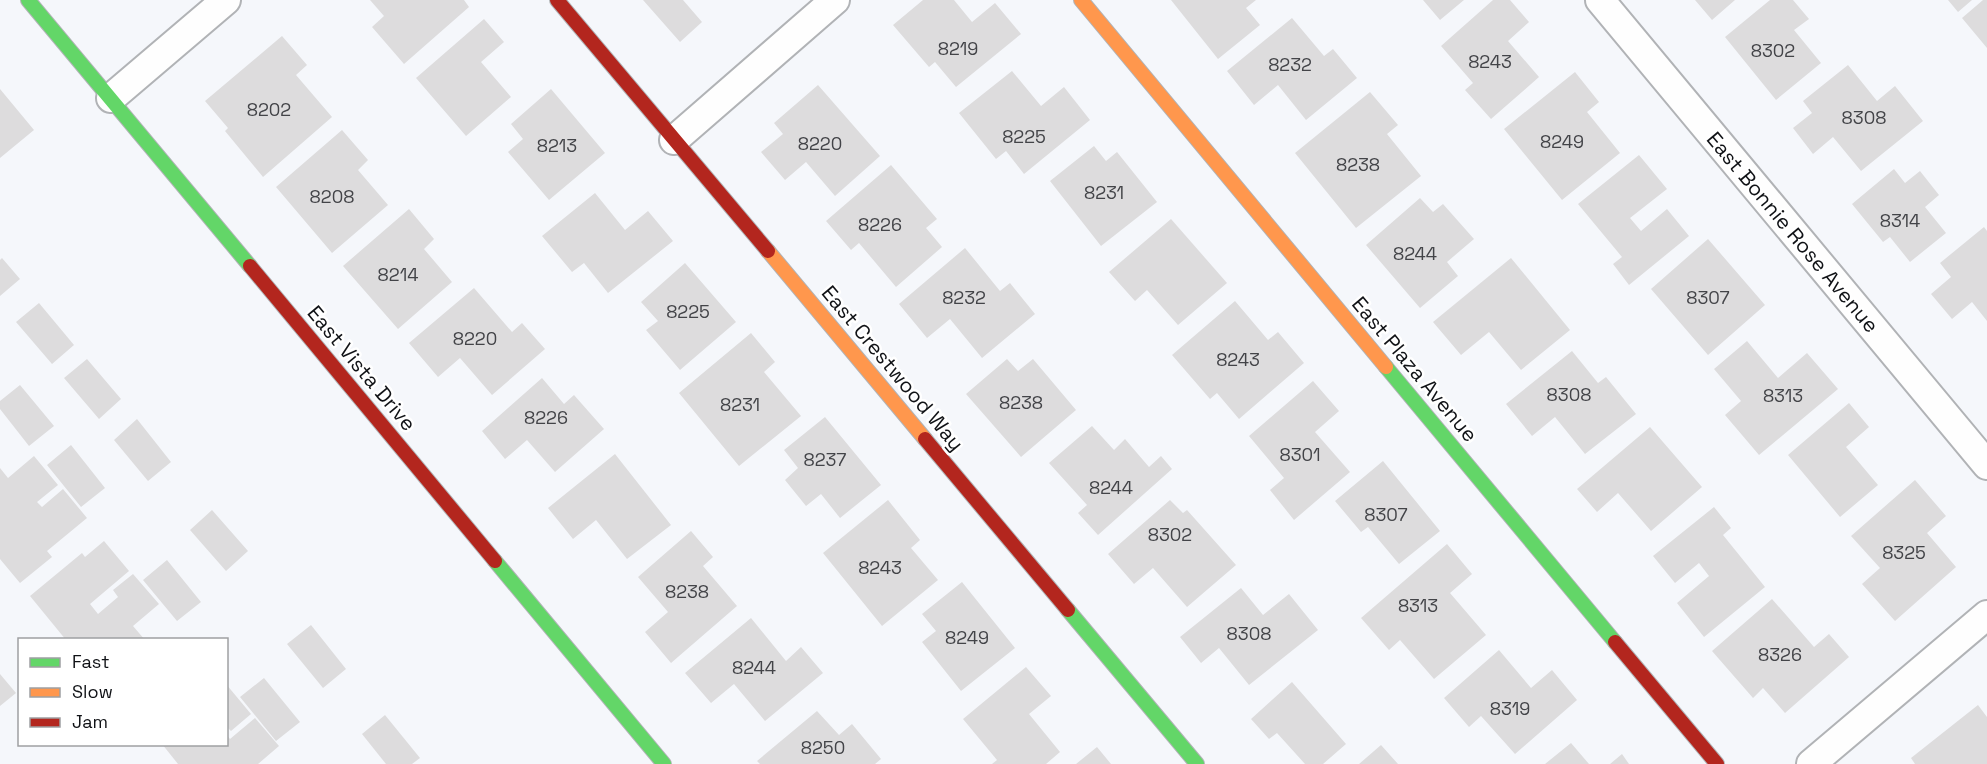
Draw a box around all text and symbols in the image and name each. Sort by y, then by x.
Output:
house number: 8219 [938,37,978,60]
house number: 8302 [1751,39,1795,62]
house number: 8243 [1468,50,1512,73]
house number: 8232 [1268,53,1312,76]
house number: 8202 [247,98,291,121]
house number: 8308 [1842,106,1886,129]
house number: 8225 [1002,125,1046,148]
street label: East Bonnie Rose Avenue [1701,126,1885,338]
house number: 8249 [1540,130,1584,153]
house number: 8220 [798,132,842,155]
house number: 8213 [537,134,577,157]
house number: 8238 [1336,153,1380,176]
house number: 8231 [1084,181,1124,204]
house number: 8208 [310,185,354,208]
house number: 8314 [1880,209,1920,232]
house number: 8226 [858,213,902,236]
house number: 8244 [1393,242,1437,265]
house number: 8214 [378,263,418,286]
street label: East Crestwood Way [816,280,970,456]
house number: 8232 [942,286,986,309]
house number: 8307 [1686,286,1730,309]
street label: East Plaza Avenue [1346,291,1484,447]
street label: East Vista Drive [302,300,422,436]
house number: 8225 [666,300,710,323]
house number: 8220 [453,327,497,350]
house number: 8243 [1216,348,1260,371]
house number: 8308 [1547,383,1591,406]
house number: 8313 [1763,384,1803,407]
house number: 8238 [999,391,1043,414]
house number: 8231 [720,393,760,416]
house number: 8226 [524,406,568,429]
house number: 8301 [1279,443,1321,466]
house number: 8237 [803,448,847,471]
house number: 8244 [1089,476,1133,499]
house number: 8307 [1364,503,1408,526]
house number: 8302 [1148,523,1192,546]
house number: 8325 [1882,541,1926,564]
house number: 8243 [858,556,902,579]
house number: 8238 [665,580,709,603]
house number: 8313 [1398,594,1438,617]
house number: 8308 [1227,622,1271,645]
house number: 8249 [945,626,989,649]
legend [18,638,228,746]
house number: 8326 [1758,643,1802,666]
text: Fast [72,650,109,673]
house number: 8244 [732,656,776,679]
text: Slow [72,680,113,703]
house number: 8319 [1490,697,1530,720]
text: Jam [72,710,108,733]
house number: 8250 [801,736,845,759]

